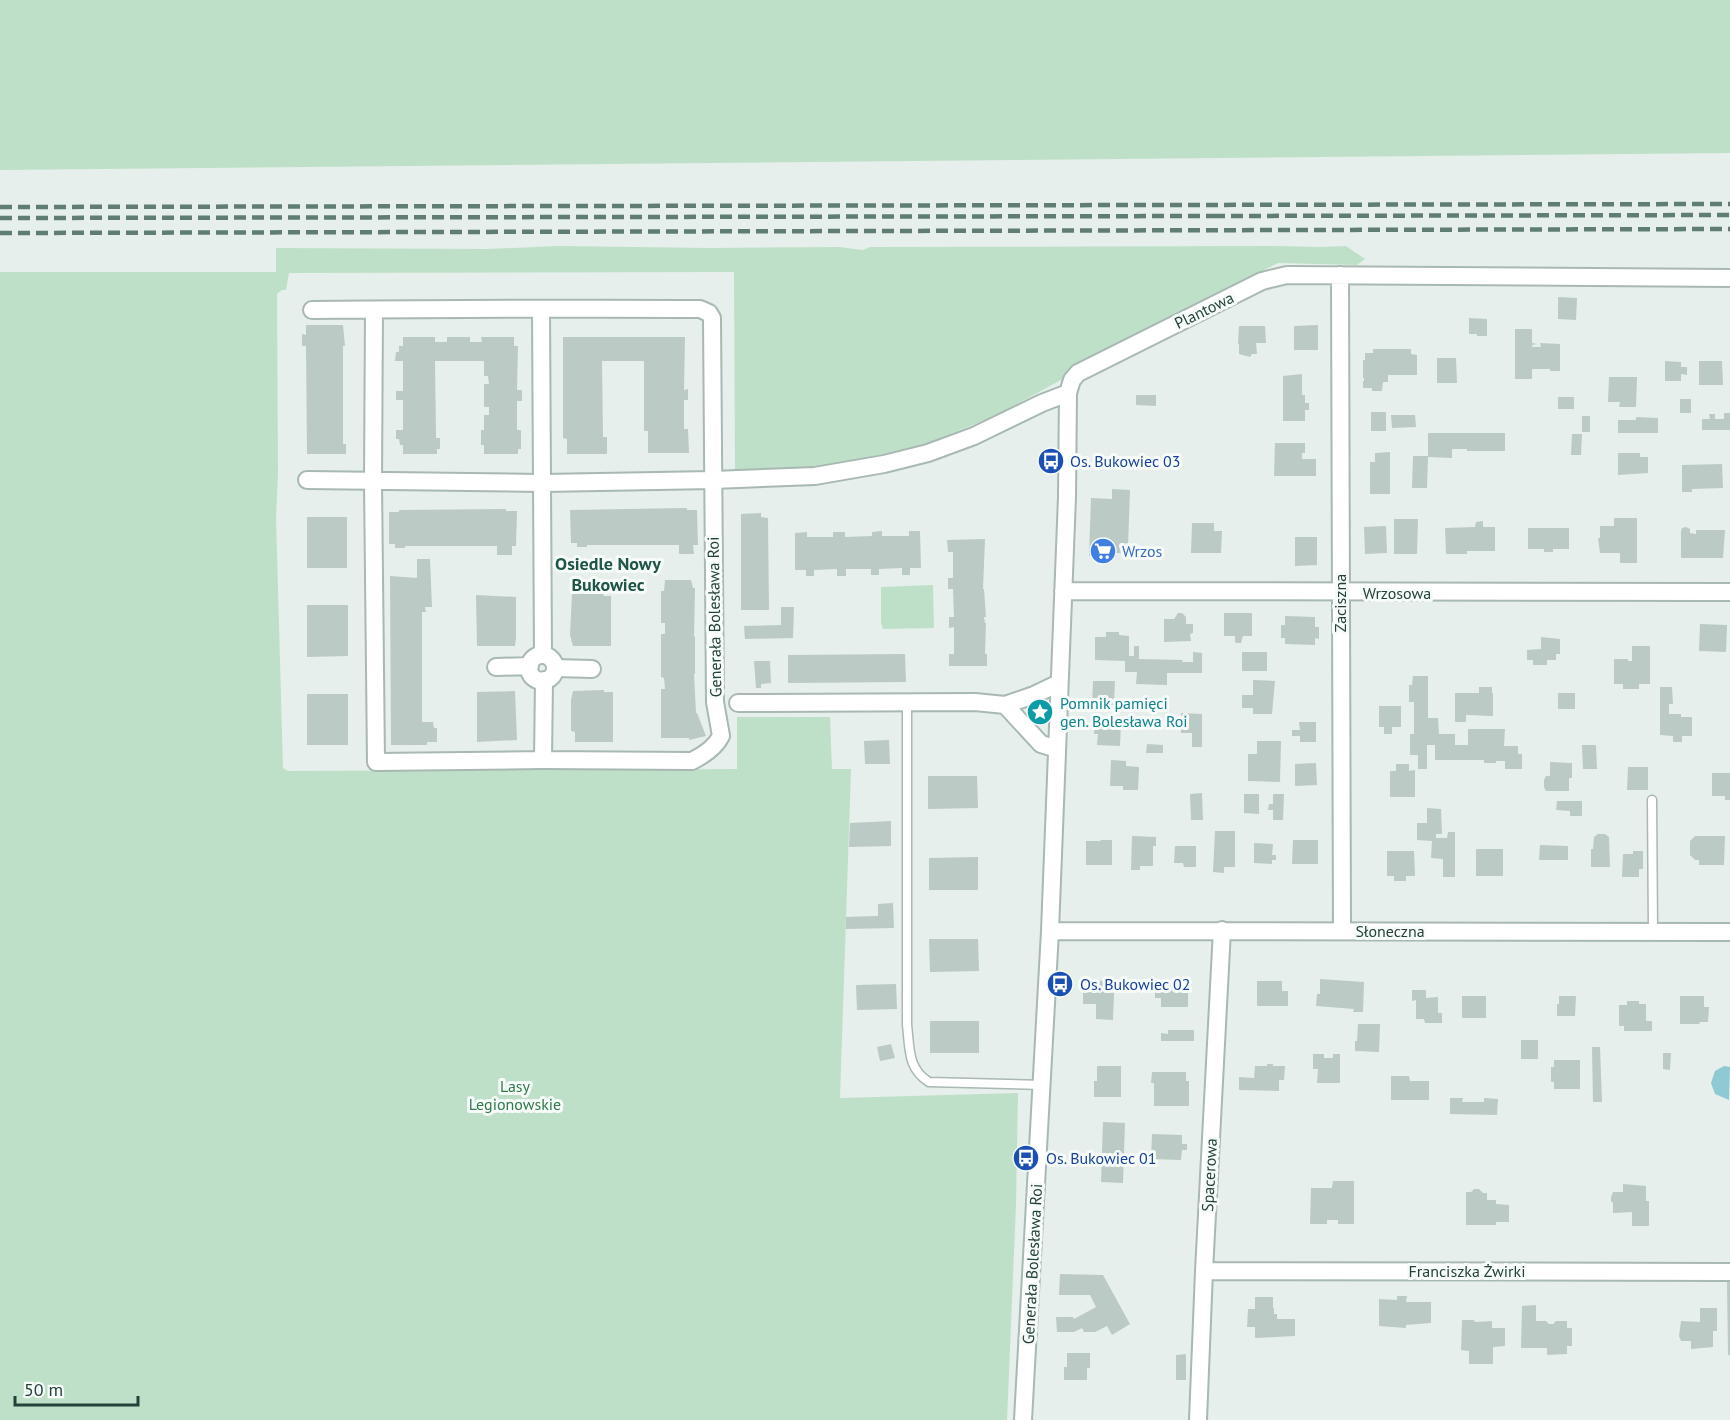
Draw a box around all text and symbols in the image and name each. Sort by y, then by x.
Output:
street label: Plantowa [1171,287,1237,333]
bus stop icon: Os. Bukowiec 03 [1036,446,1066,476]
place label: Os. Bukowiec 03 [1070,451,1181,471]
street label: Generała Bolesława Roi [703,536,725,698]
supermarket icon: Wrzos [1088,536,1118,566]
place label: Wrzos [1122,541,1163,561]
district label: Osiedle Nowy Bukowiec [555,552,661,596]
street label: Zaciszna [1330,574,1350,632]
street label: Wrzosowa [1363,583,1431,603]
place label: Pomnik pamięci gen. Bolesława Roi [1060,693,1188,731]
place icon: Pomnik pamięci gen. Bolesława Roi [1025,697,1055,727]
street label: Słoneczna [1355,921,1425,941]
bus stop icon: Os. Bukowiec 02 [1045,969,1075,999]
place label: Os. Bukowiec 02 [1080,974,1191,994]
park label: Lasy Legionowskie [469,1076,561,1114]
street label: Spacerowa [1197,1138,1221,1212]
bus stop icon: Os. Bukowiec 01 [1011,1143,1041,1173]
place label: Os. Bukowiec 01 [1046,1148,1157,1168]
street label: Generała Bolesława Roi [1018,1183,1046,1345]
street label: Franciszka Żwirki [1409,1261,1525,1281]
scale bar [15,1369,138,1407]
text: 50 m [24,1378,63,1401]

